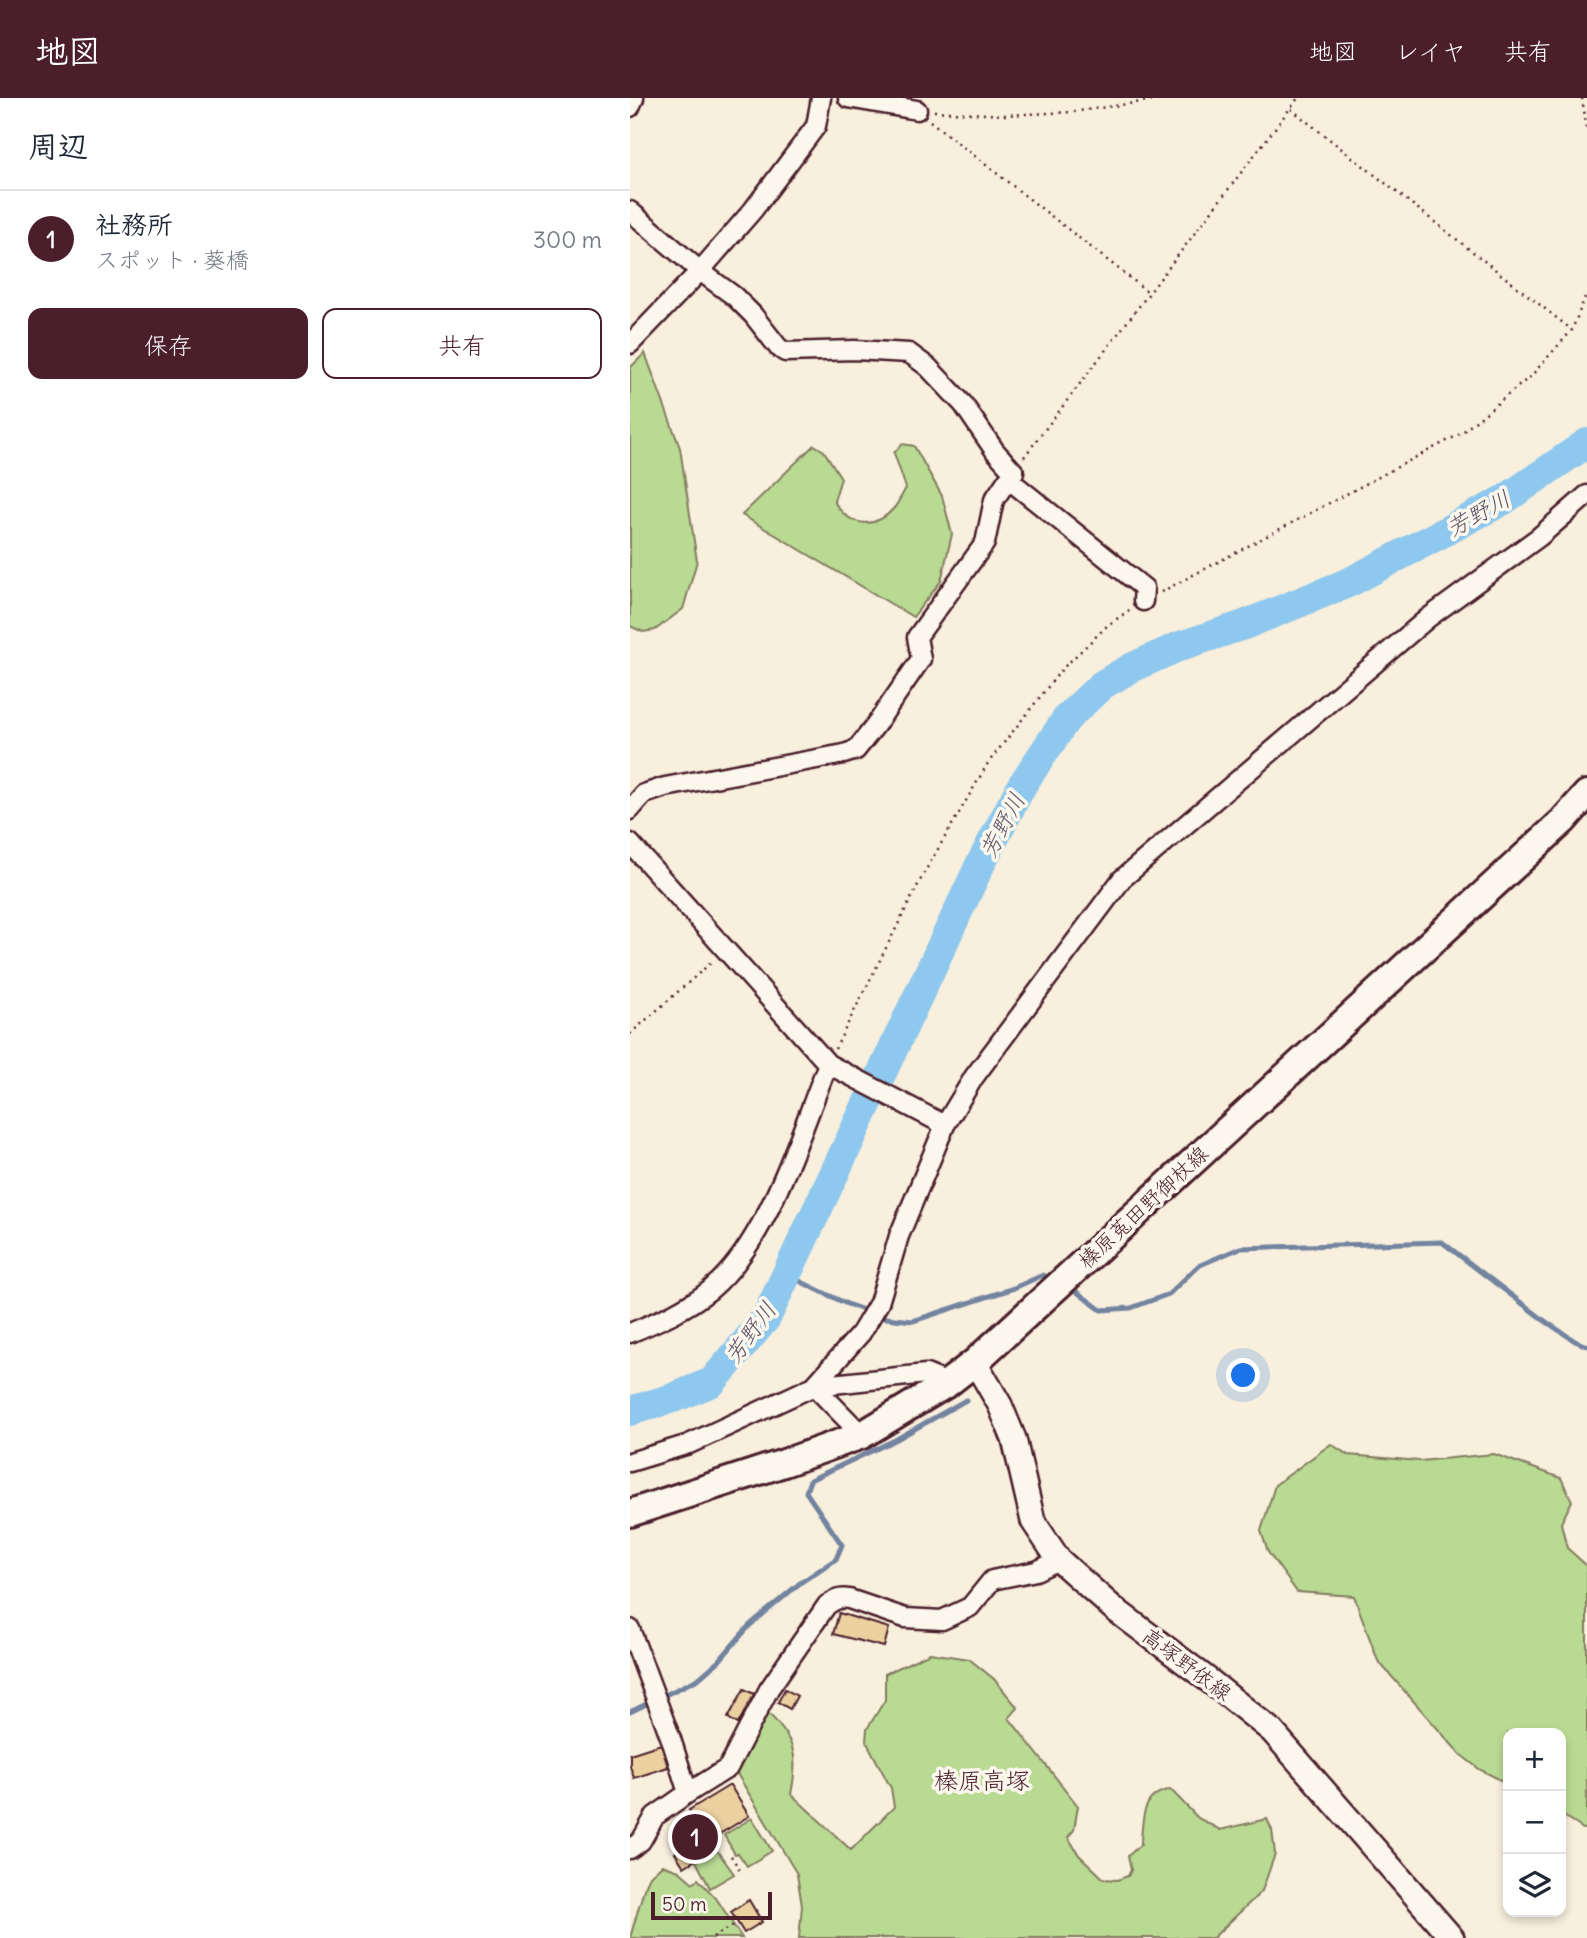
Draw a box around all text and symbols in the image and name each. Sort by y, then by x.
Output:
text: 地図 [35,30,101,72]
text: 地図 [1309,36,1357,66]
text: レイヤ [1395,36,1466,66]
text: 共有 [1504,36,1552,66]
text: 周辺 [28,127,88,165]
text: 社務所 [95,208,173,241]
text: 1 [46,225,56,254]
text: 300 m [533,225,602,254]
text: スポット · 葵橋 [95,245,249,274]
button: 保存 [28,308,308,379]
button: 共有 [322,308,602,379]
water label: 芳野川 [1441,484,1515,542]
water label: 芳野川 [973,788,1031,862]
street label: 榛原菟田野御杖線 [1072,1140,1214,1274]
water label: 芳野川 [718,1296,782,1368]
your location [1226,1358,1260,1392]
street label: 高塚野依線 [1137,1622,1237,1706]
map controls [1503,1728,1566,1917]
button: + [1503,1728,1566,1791]
district label: 榛原高塚 [934,1765,1030,1795]
button: − [1503,1791,1566,1854]
pin: 1 [672,1811,718,1863]
button: layers [1503,1854,1566,1917]
scale bar [651,1889,772,1921]
text: 50 m [662,1892,707,1916]

